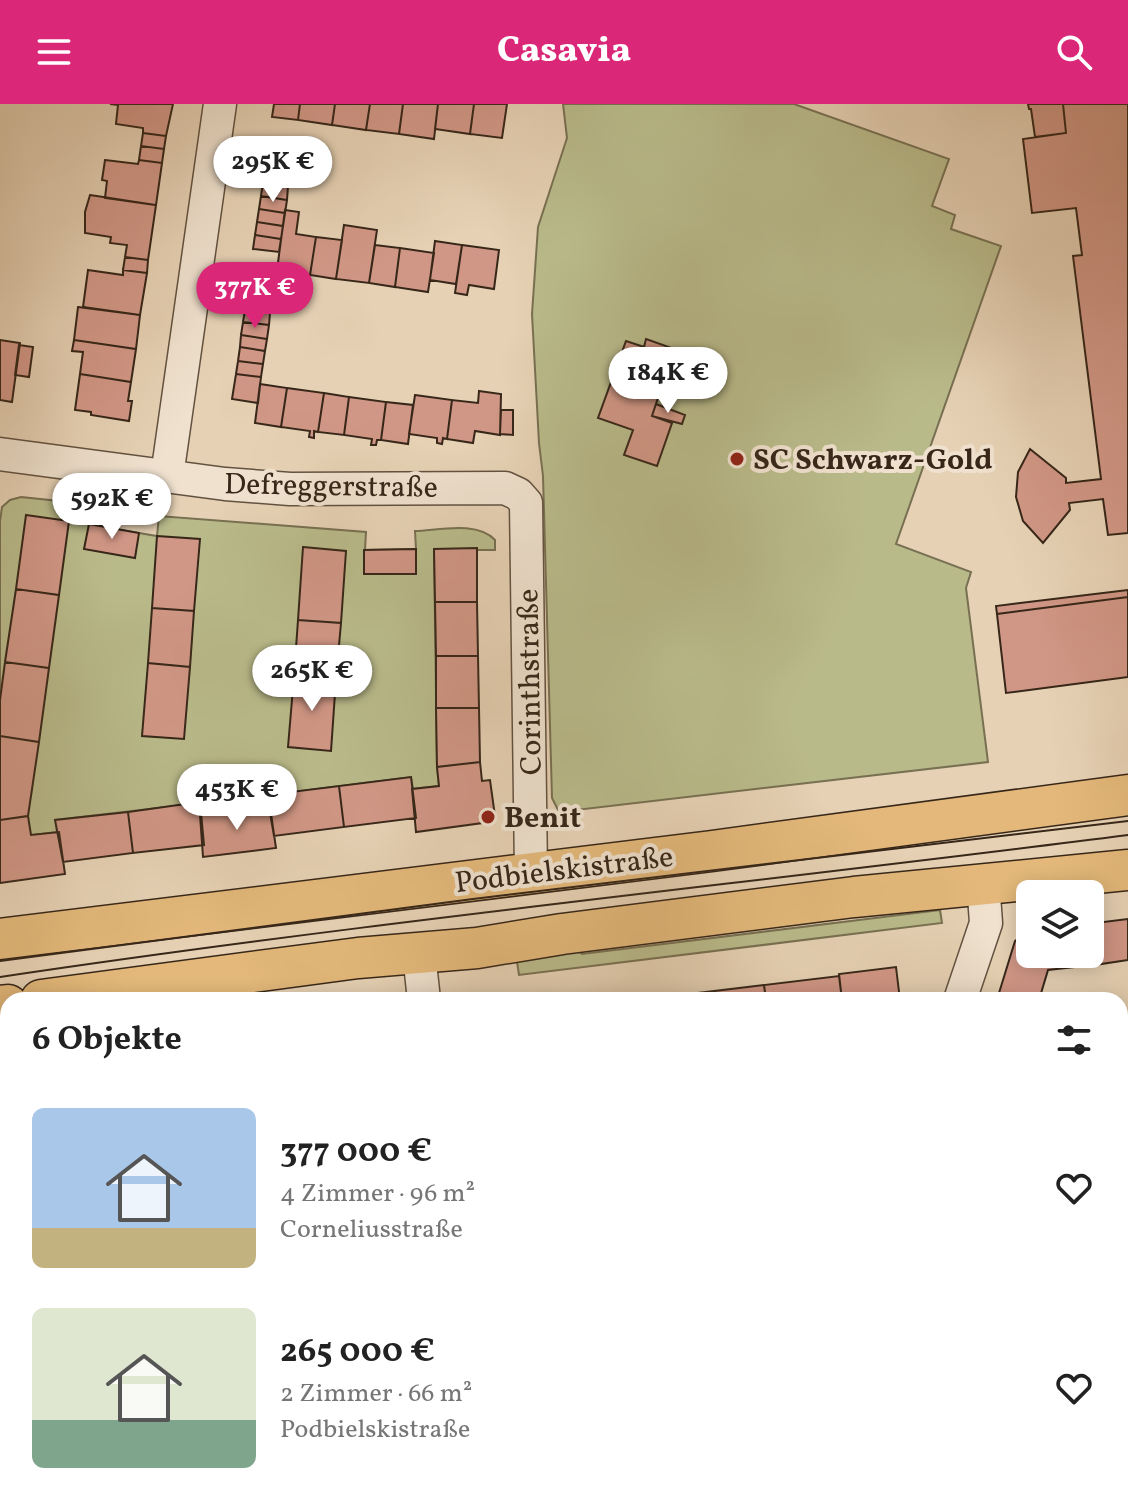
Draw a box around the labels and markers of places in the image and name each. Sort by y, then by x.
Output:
pin: 295K € [208,136,338,204]
pin: 377K € [190,262,320,330]
pin: 184K € [603,347,733,415]
place label: SC Schwarz-Gold [753,440,993,482]
marker: SC Schwarz-Gold [728,450,746,468]
pin: 592K € [47,473,177,541]
pin: 265K € [247,645,377,713]
pin: 453K € [172,764,302,832]
place label: Benit [504,798,581,840]
marker: Benit [479,808,497,826]

